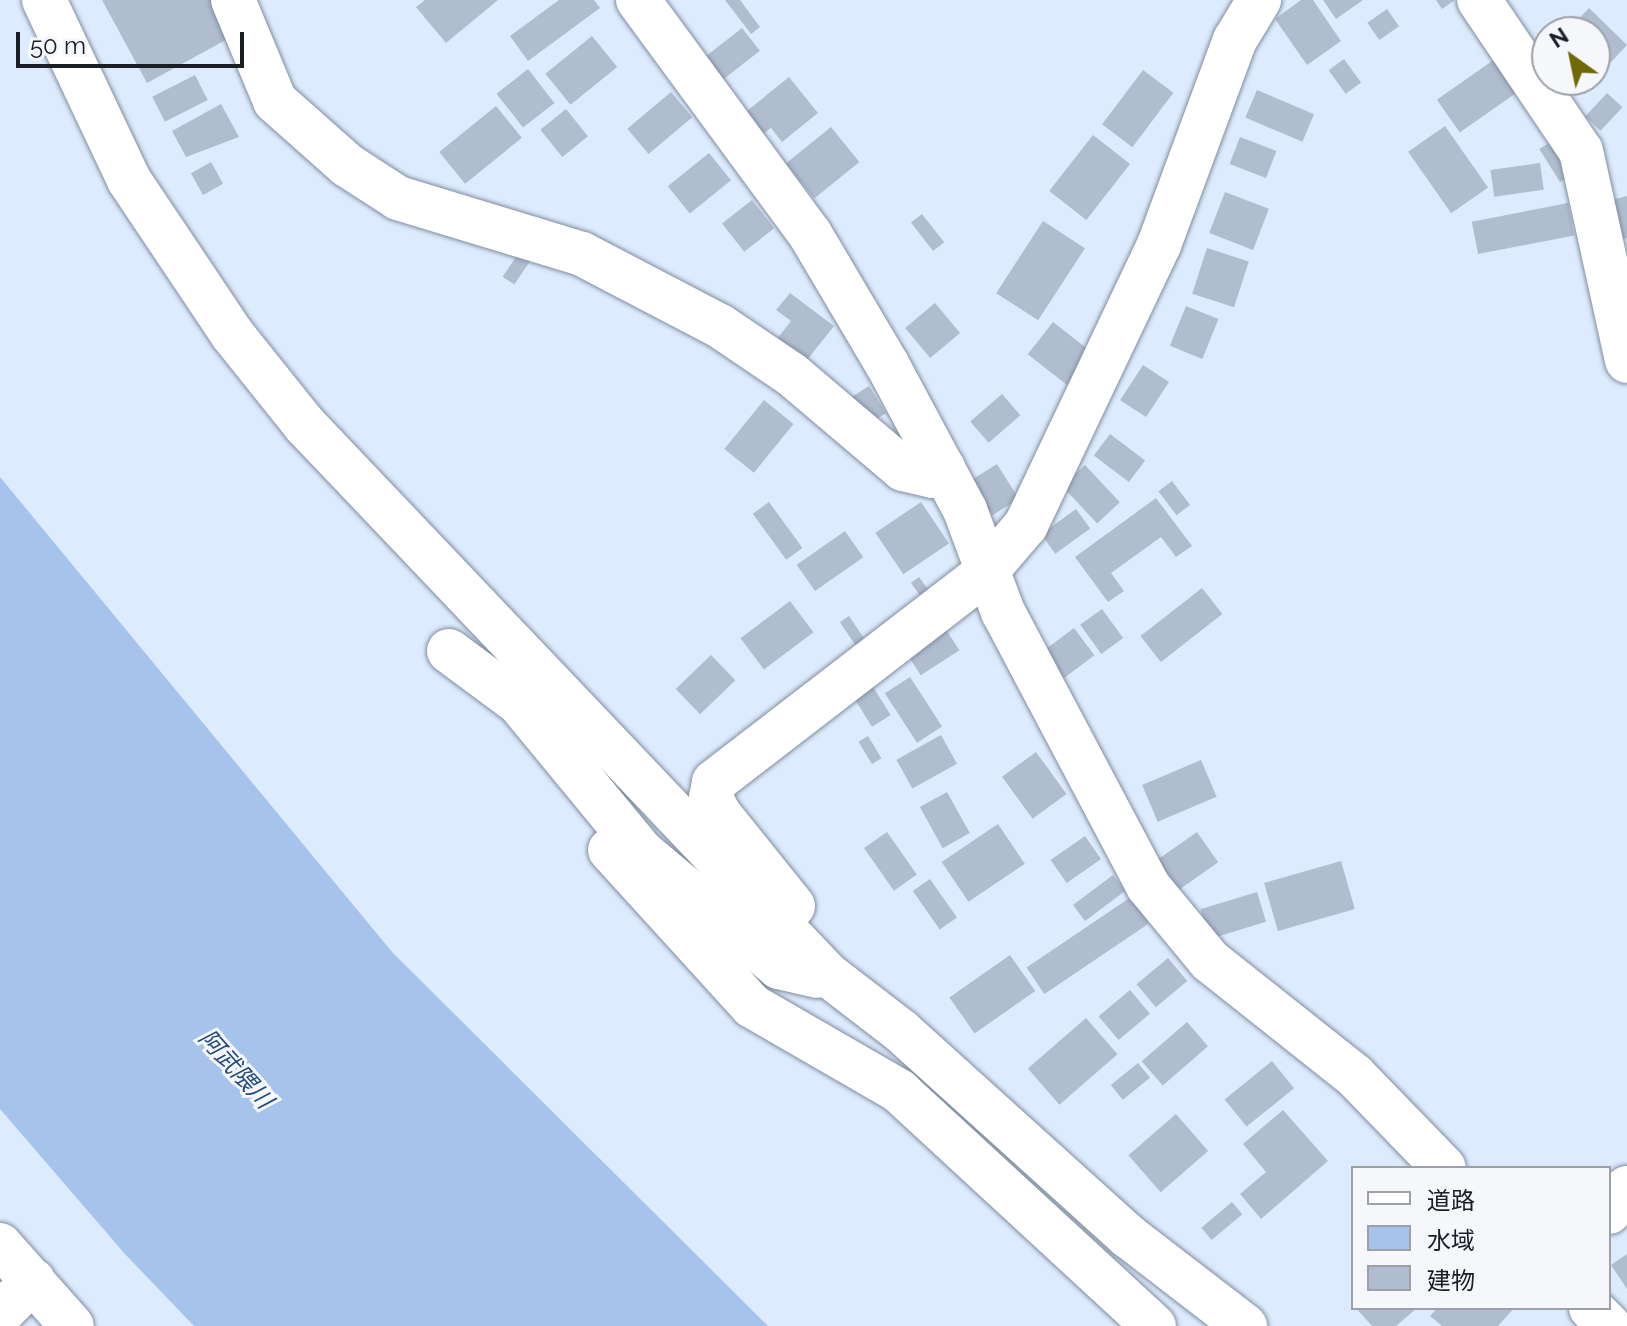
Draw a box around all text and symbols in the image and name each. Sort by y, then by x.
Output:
scale bar [20,16,248,66]
north arrow [1531,16,1611,96]
text: N [1545,22,1573,53]
text: 50 m [30,31,86,60]
water label: 阿武隈川 [193,1024,279,1114]
legend [1351,1166,1611,1310]
text: 道路 [1427,1186,1475,1215]
text: 水域 [1427,1226,1475,1255]
text: 建物 [1427,1266,1475,1295]

